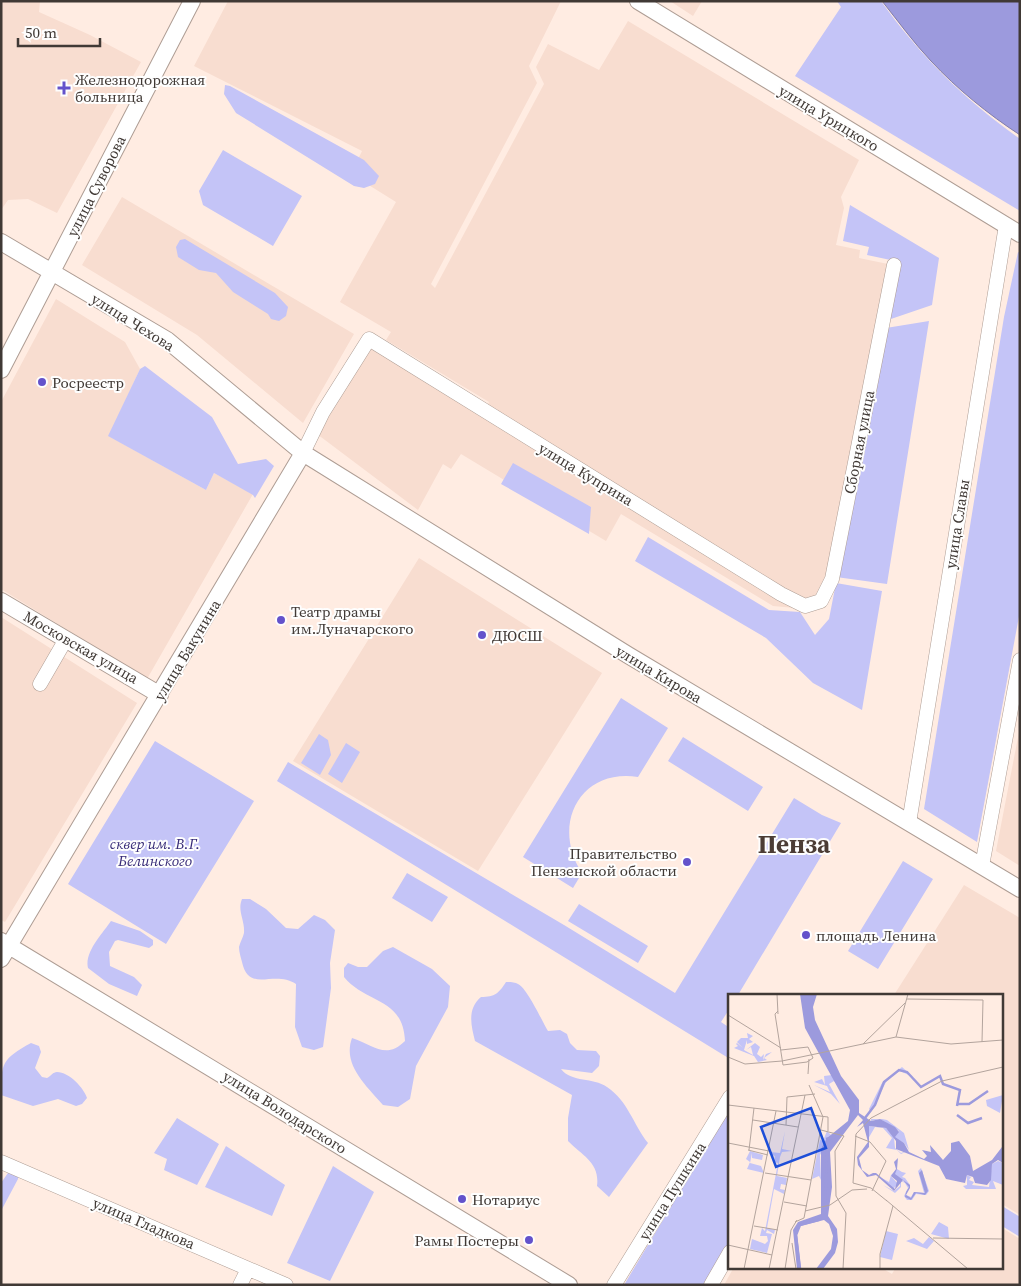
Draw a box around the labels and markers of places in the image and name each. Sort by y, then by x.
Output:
place label: Железнодорожная больница [75,69,205,107]
marker: Железнодорожная больница [57,81,71,95]
place label: Росреестр [52,372,124,393]
marker: Росреестр [36,376,48,388]
place label: Театр драмы им.Луначарского [291,601,414,639]
marker: Театр драмы им.Луначарского [275,614,287,626]
place label: ДЮСШ [492,625,543,646]
marker: ДЮСШ [476,629,488,641]
place label: Правительство Пензенской области [531,843,677,881]
marker: Правительство Пензенской области [681,856,693,868]
place label: площадь Ленина [816,925,936,946]
marker: площадь Ленина [800,929,812,941]
place label: Нотариус [472,1189,540,1210]
marker: Нотариус [456,1193,468,1205]
place label: Рамы Постеры [414,1230,519,1251]
marker: Рамы Постеры [523,1234,535,1246]

